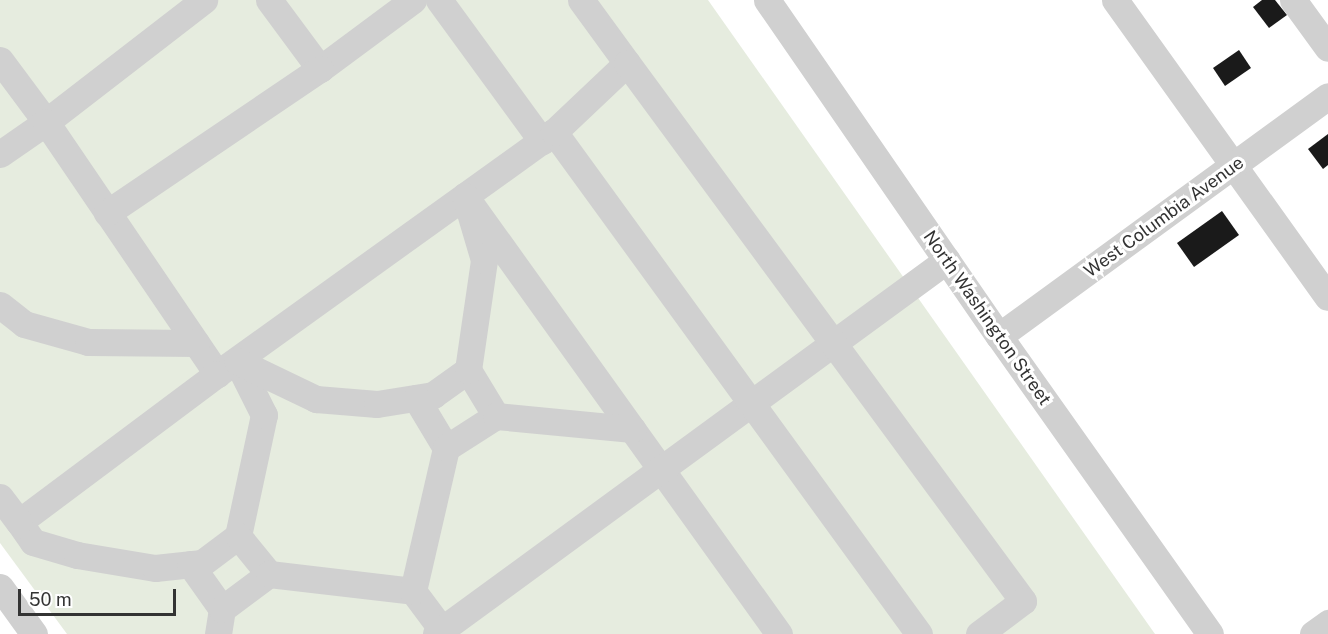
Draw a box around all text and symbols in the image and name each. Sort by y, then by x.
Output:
street label: West Columbia Avenue [1080,152,1248,282]
street label: North Washington Street [918,226,1056,410]
scale bar [21,577,178,615]
text: 50 m [29,589,72,610]

